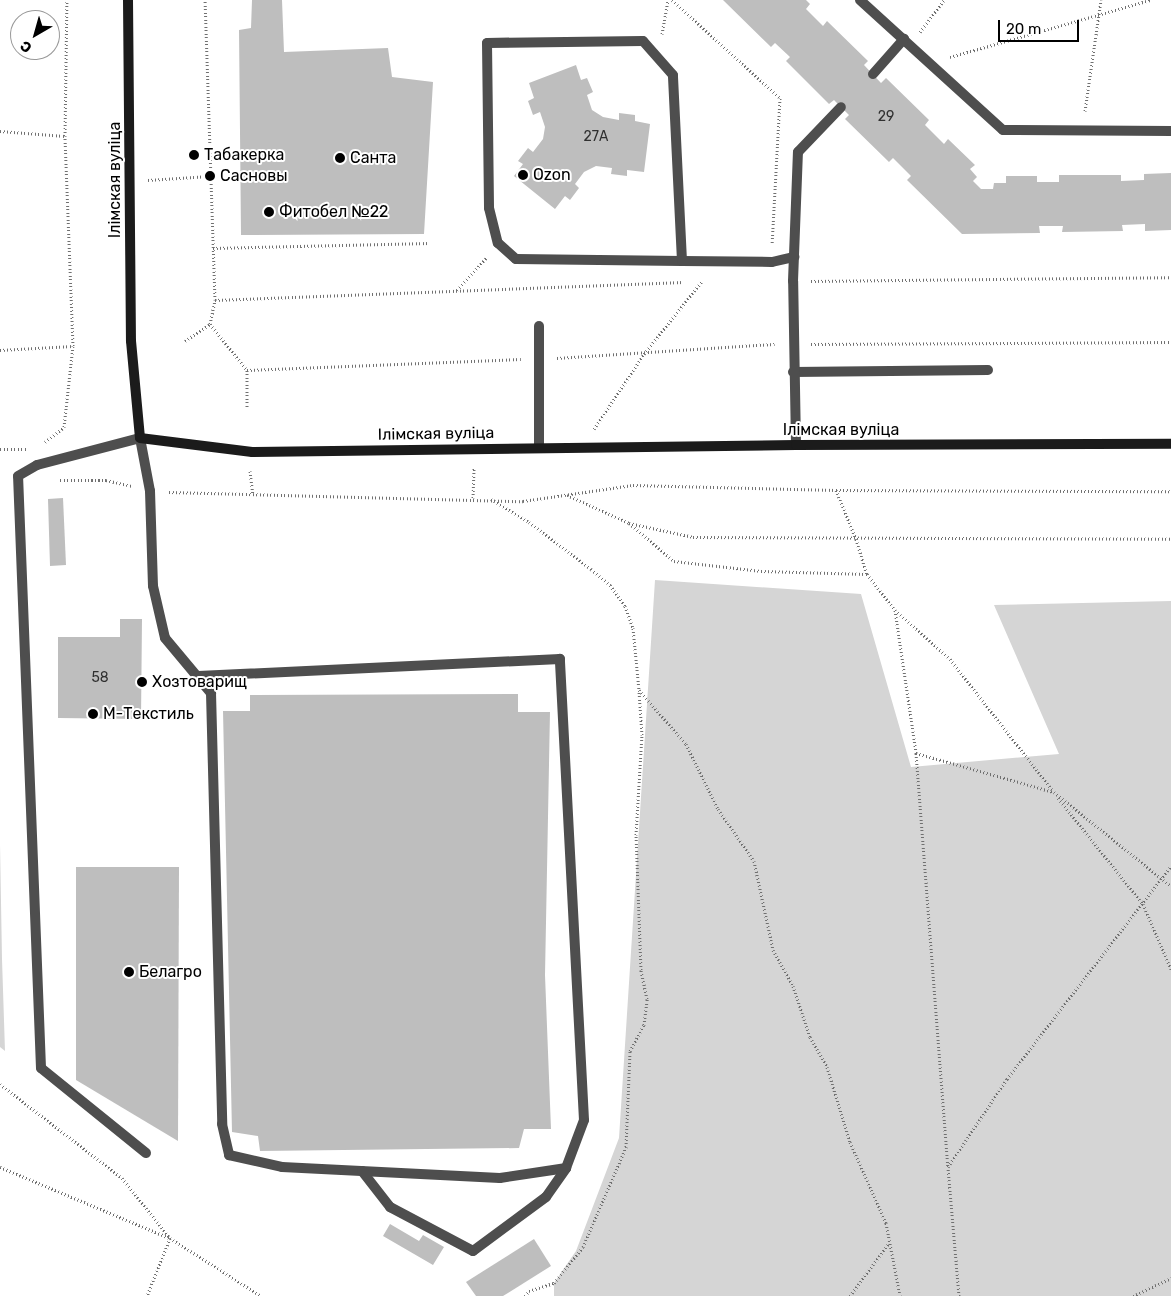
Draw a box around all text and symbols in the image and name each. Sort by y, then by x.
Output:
north arrow [10,10,60,60]
scale bar [1001,10,1082,42]
text: 20 m [1006,20,1041,38]
text: С [17,37,35,56]
house number: 29 [878,109,894,125]
street label: Ілімская вуліца [105,122,125,238]
house number: 27А [584,129,608,145]
place label: Табакерка [204,145,284,165]
place label: Санта [350,148,396,168]
marker: Табакерка [188,149,200,161]
marker: Санта [334,152,346,164]
place label: Ozon [533,165,571,185]
place label: Сасновы [220,166,288,186]
marker: Ozon [517,169,529,181]
marker: Сасновы [204,170,216,182]
place label: Фитобел №22 [279,202,388,222]
marker: Фитобел №22 [263,206,275,218]
street label: Ілімская вуліца [783,420,899,440]
street label: Ілімская вуліца [378,423,494,445]
house number: 58 [91,670,109,686]
place label: Хозтоварищ [152,672,247,692]
marker: Хозтоварищ [136,676,148,688]
place label: М-Текстиль [103,704,194,724]
marker: М-Текстиль [87,708,99,720]
place label: Белагро [139,962,202,982]
marker: Белагро [123,966,135,978]

